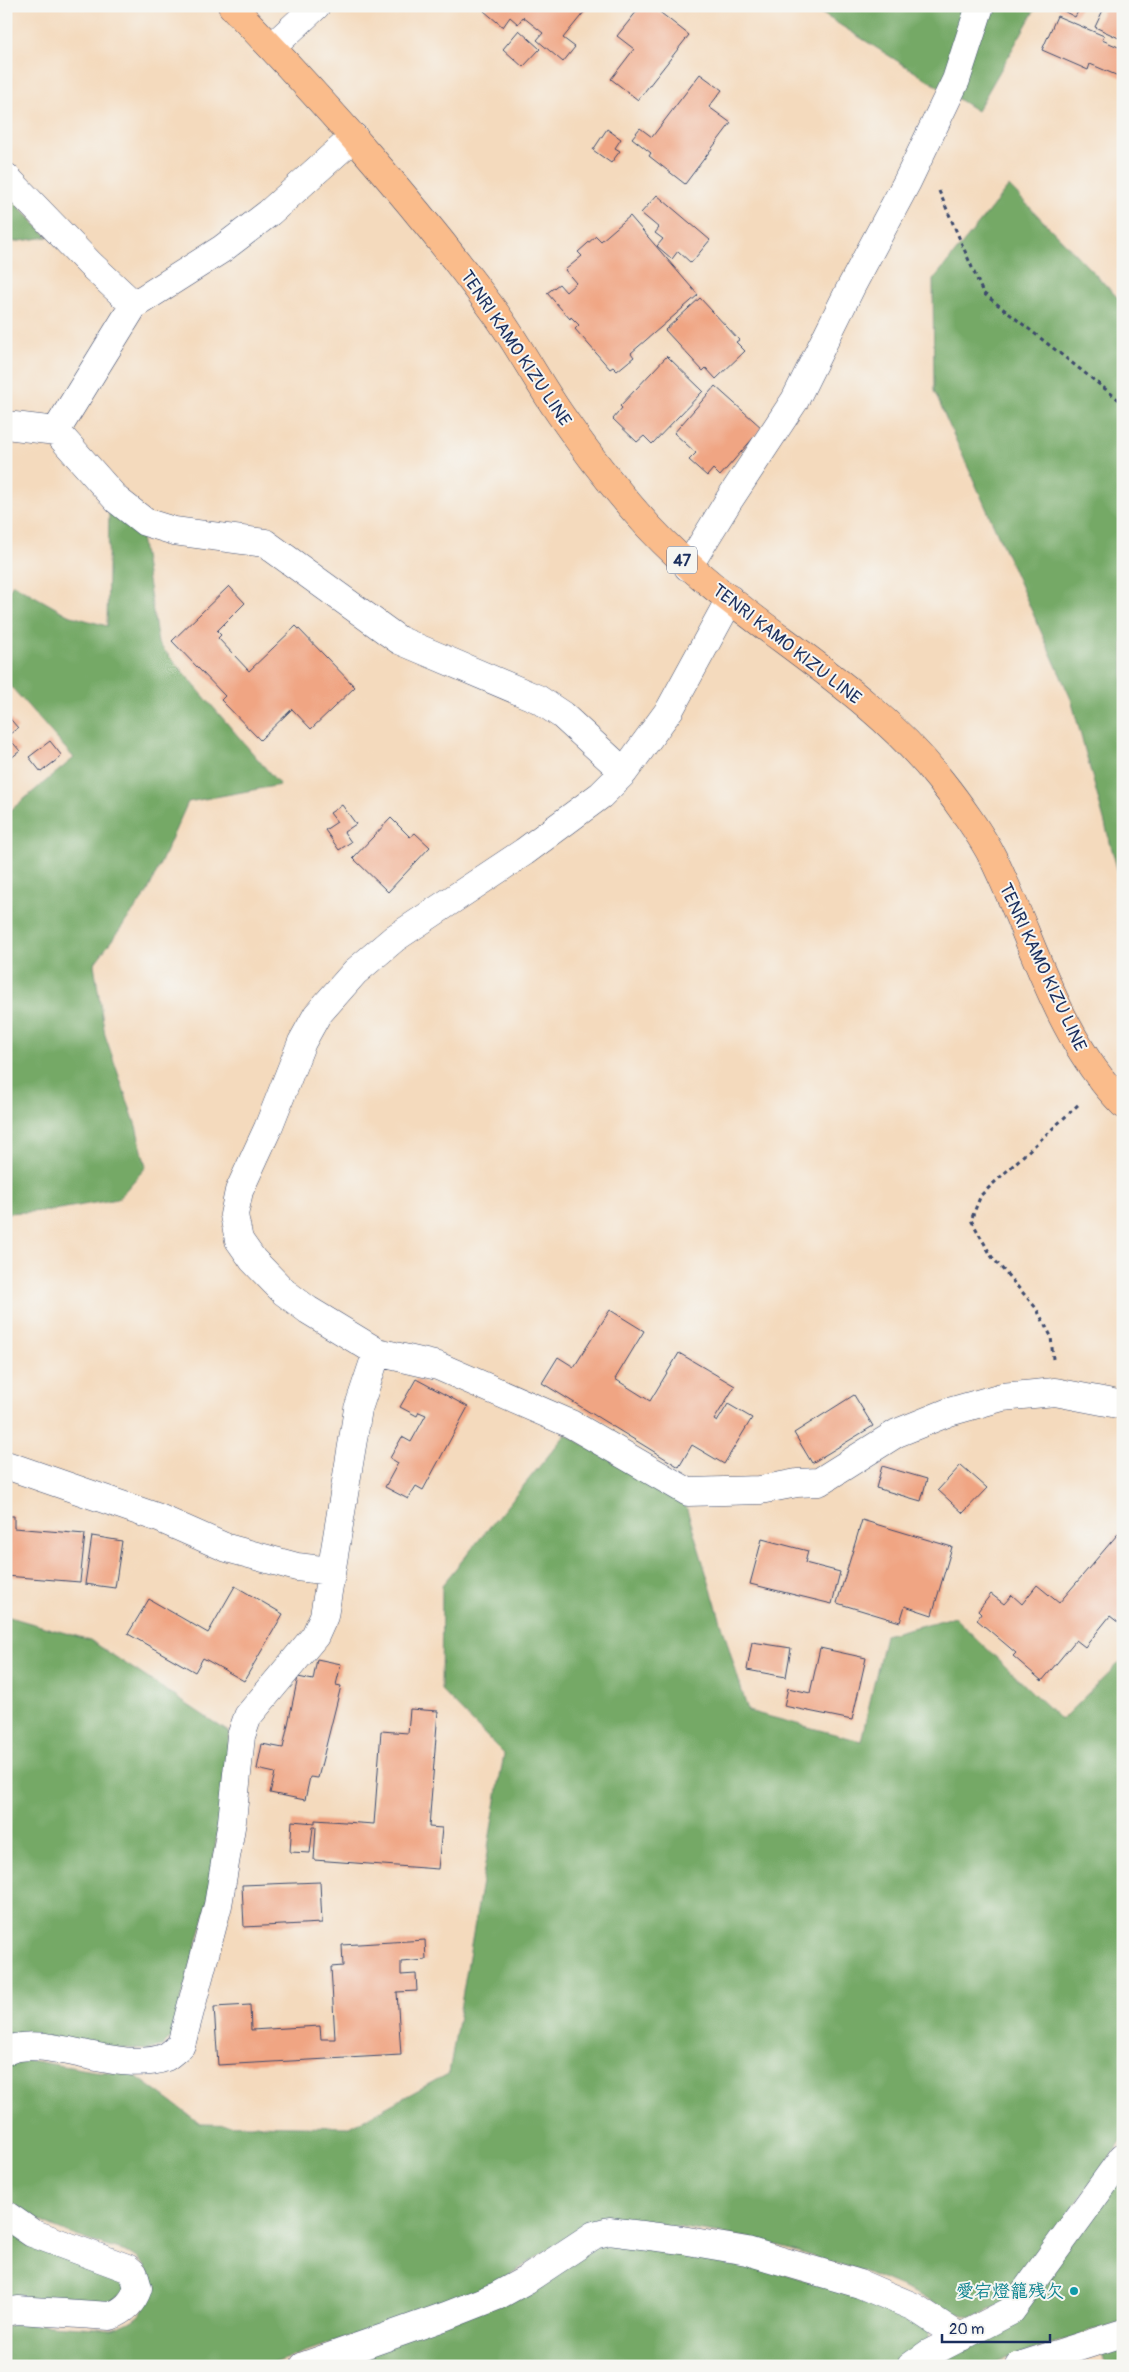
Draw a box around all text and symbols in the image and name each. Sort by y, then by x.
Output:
street label: TENRI KAMO KIZU LINE [455,266,576,431]
road number: 47 [667,546,697,574]
street label: TENRI KAMO KIZU LINE [708,579,866,710]
street label: TENRI KAMO KIZU LINE [993,879,1092,1055]
place label: 愛宕燈籠残欠 [956,2280,1064,2303]
marker: 愛宕燈籠残欠 [1068,2285,1080,2297]
scale bar [942,2312,1049,2344]
text: 20 m [949,2320,984,2339]

